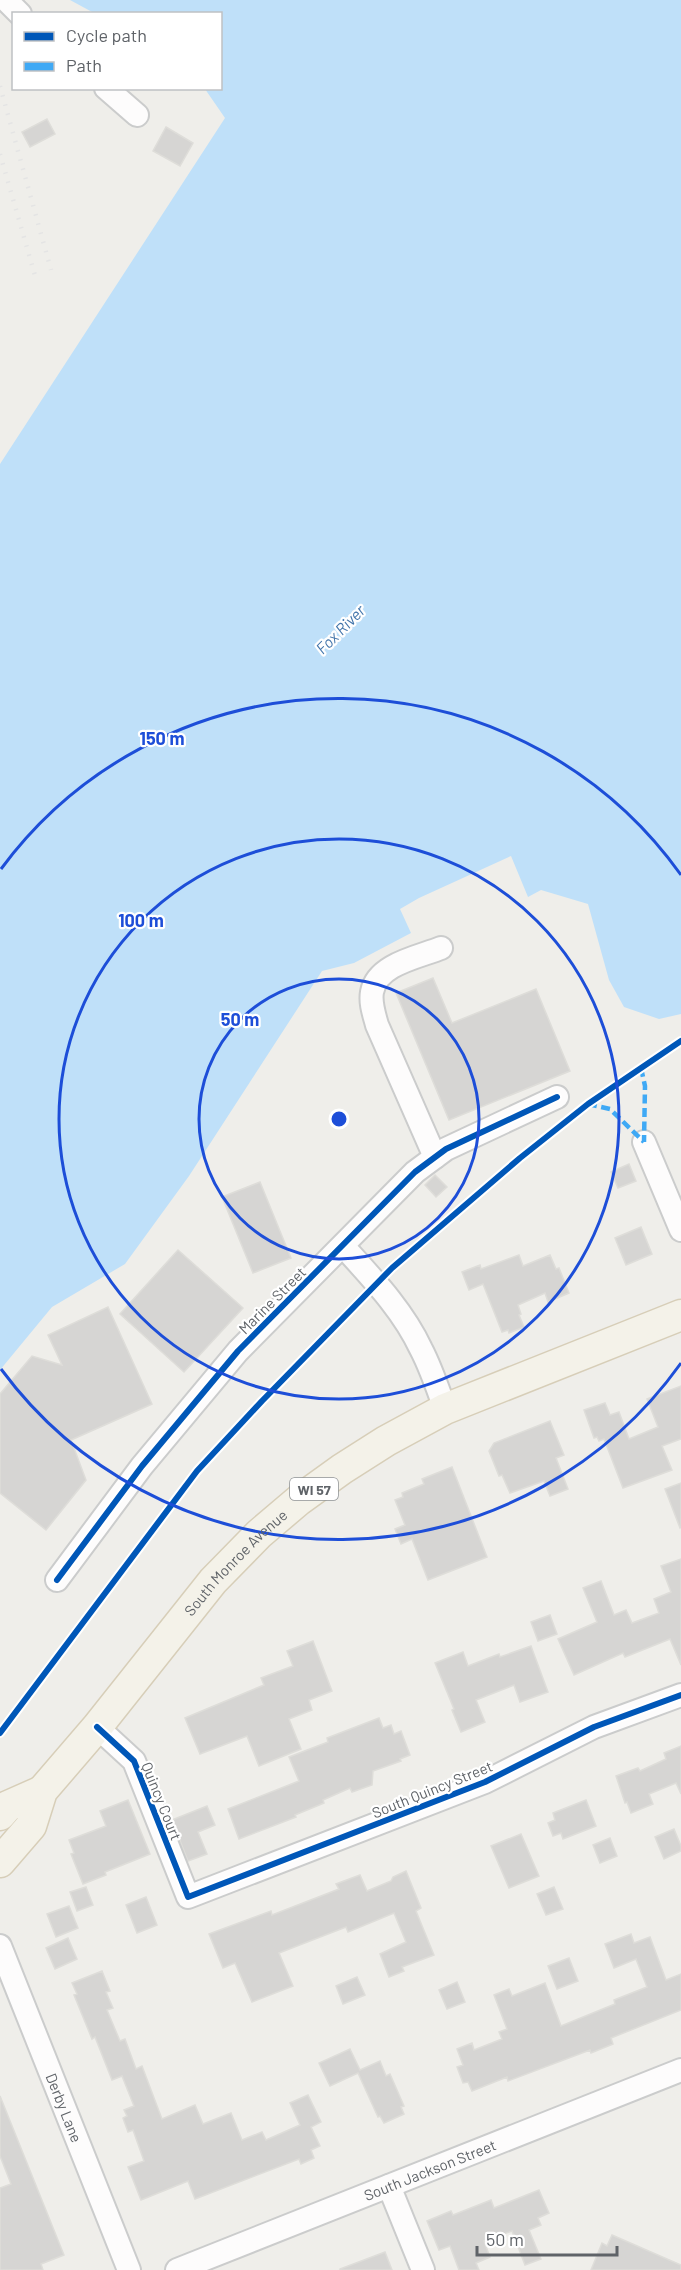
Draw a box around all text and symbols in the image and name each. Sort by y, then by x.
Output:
legend [12,12,222,90]
text: Cycle path [66,24,147,46]
text: Path [66,54,102,76]
water label: Fox River [312,600,369,657]
text: 150 m [140,727,184,749]
text: 100 m [118,909,164,931]
text: 50 m [221,1008,259,1030]
centre of rings [329,1109,349,1129]
street label: Marine Street [235,1263,309,1337]
road number: WI 57 [290,1478,338,1500]
street label: South Monroe Avenue [180,1505,290,1619]
street label: South Quincy Street [369,1757,495,1821]
street label: Quincy Court [138,1759,186,1843]
street label: Derby Lane [43,2070,86,2145]
street label: South Jackson Street [361,2135,499,2204]
scale bar [477,2219,616,2257]
text: 50 m [486,2228,524,2250]

